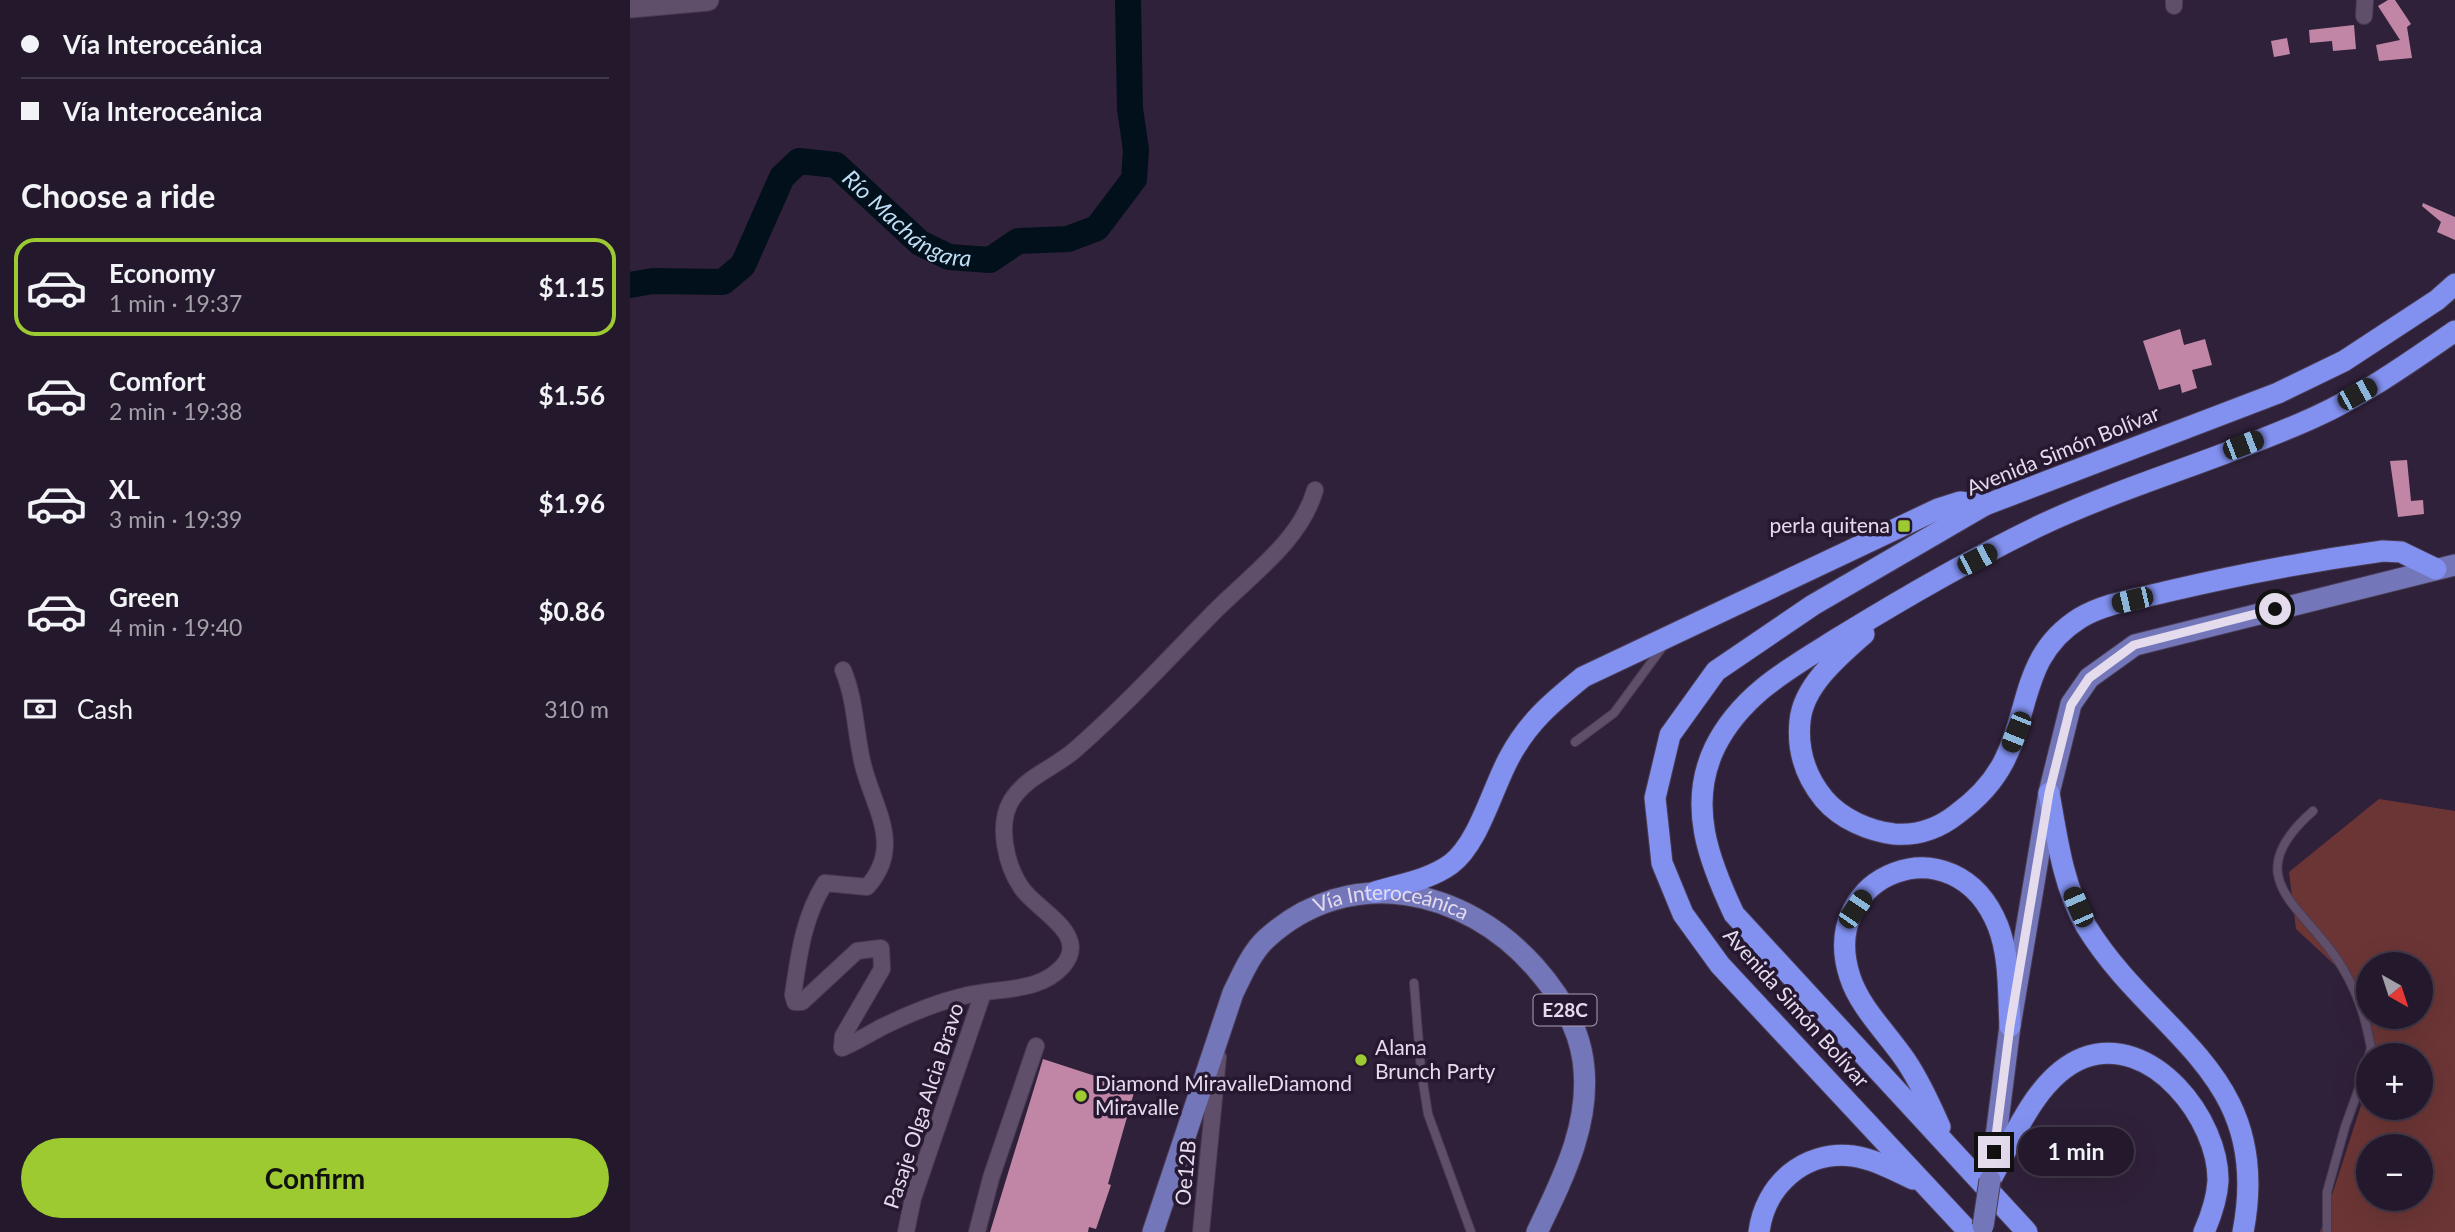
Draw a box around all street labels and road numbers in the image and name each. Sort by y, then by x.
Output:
street label: Avenida Simón Bolívar [1962,399,2163,500]
street label: Vía Interoceánica [1309,879,1473,924]
street label: Avenida Simón Bolívar [1719,922,1876,1092]
road number: E28C [1534,994,1597,1026]
street label: Pasaje Olga Alcia Bravo [877,999,968,1212]
street label: Oe12B [1169,1139,1200,1207]

